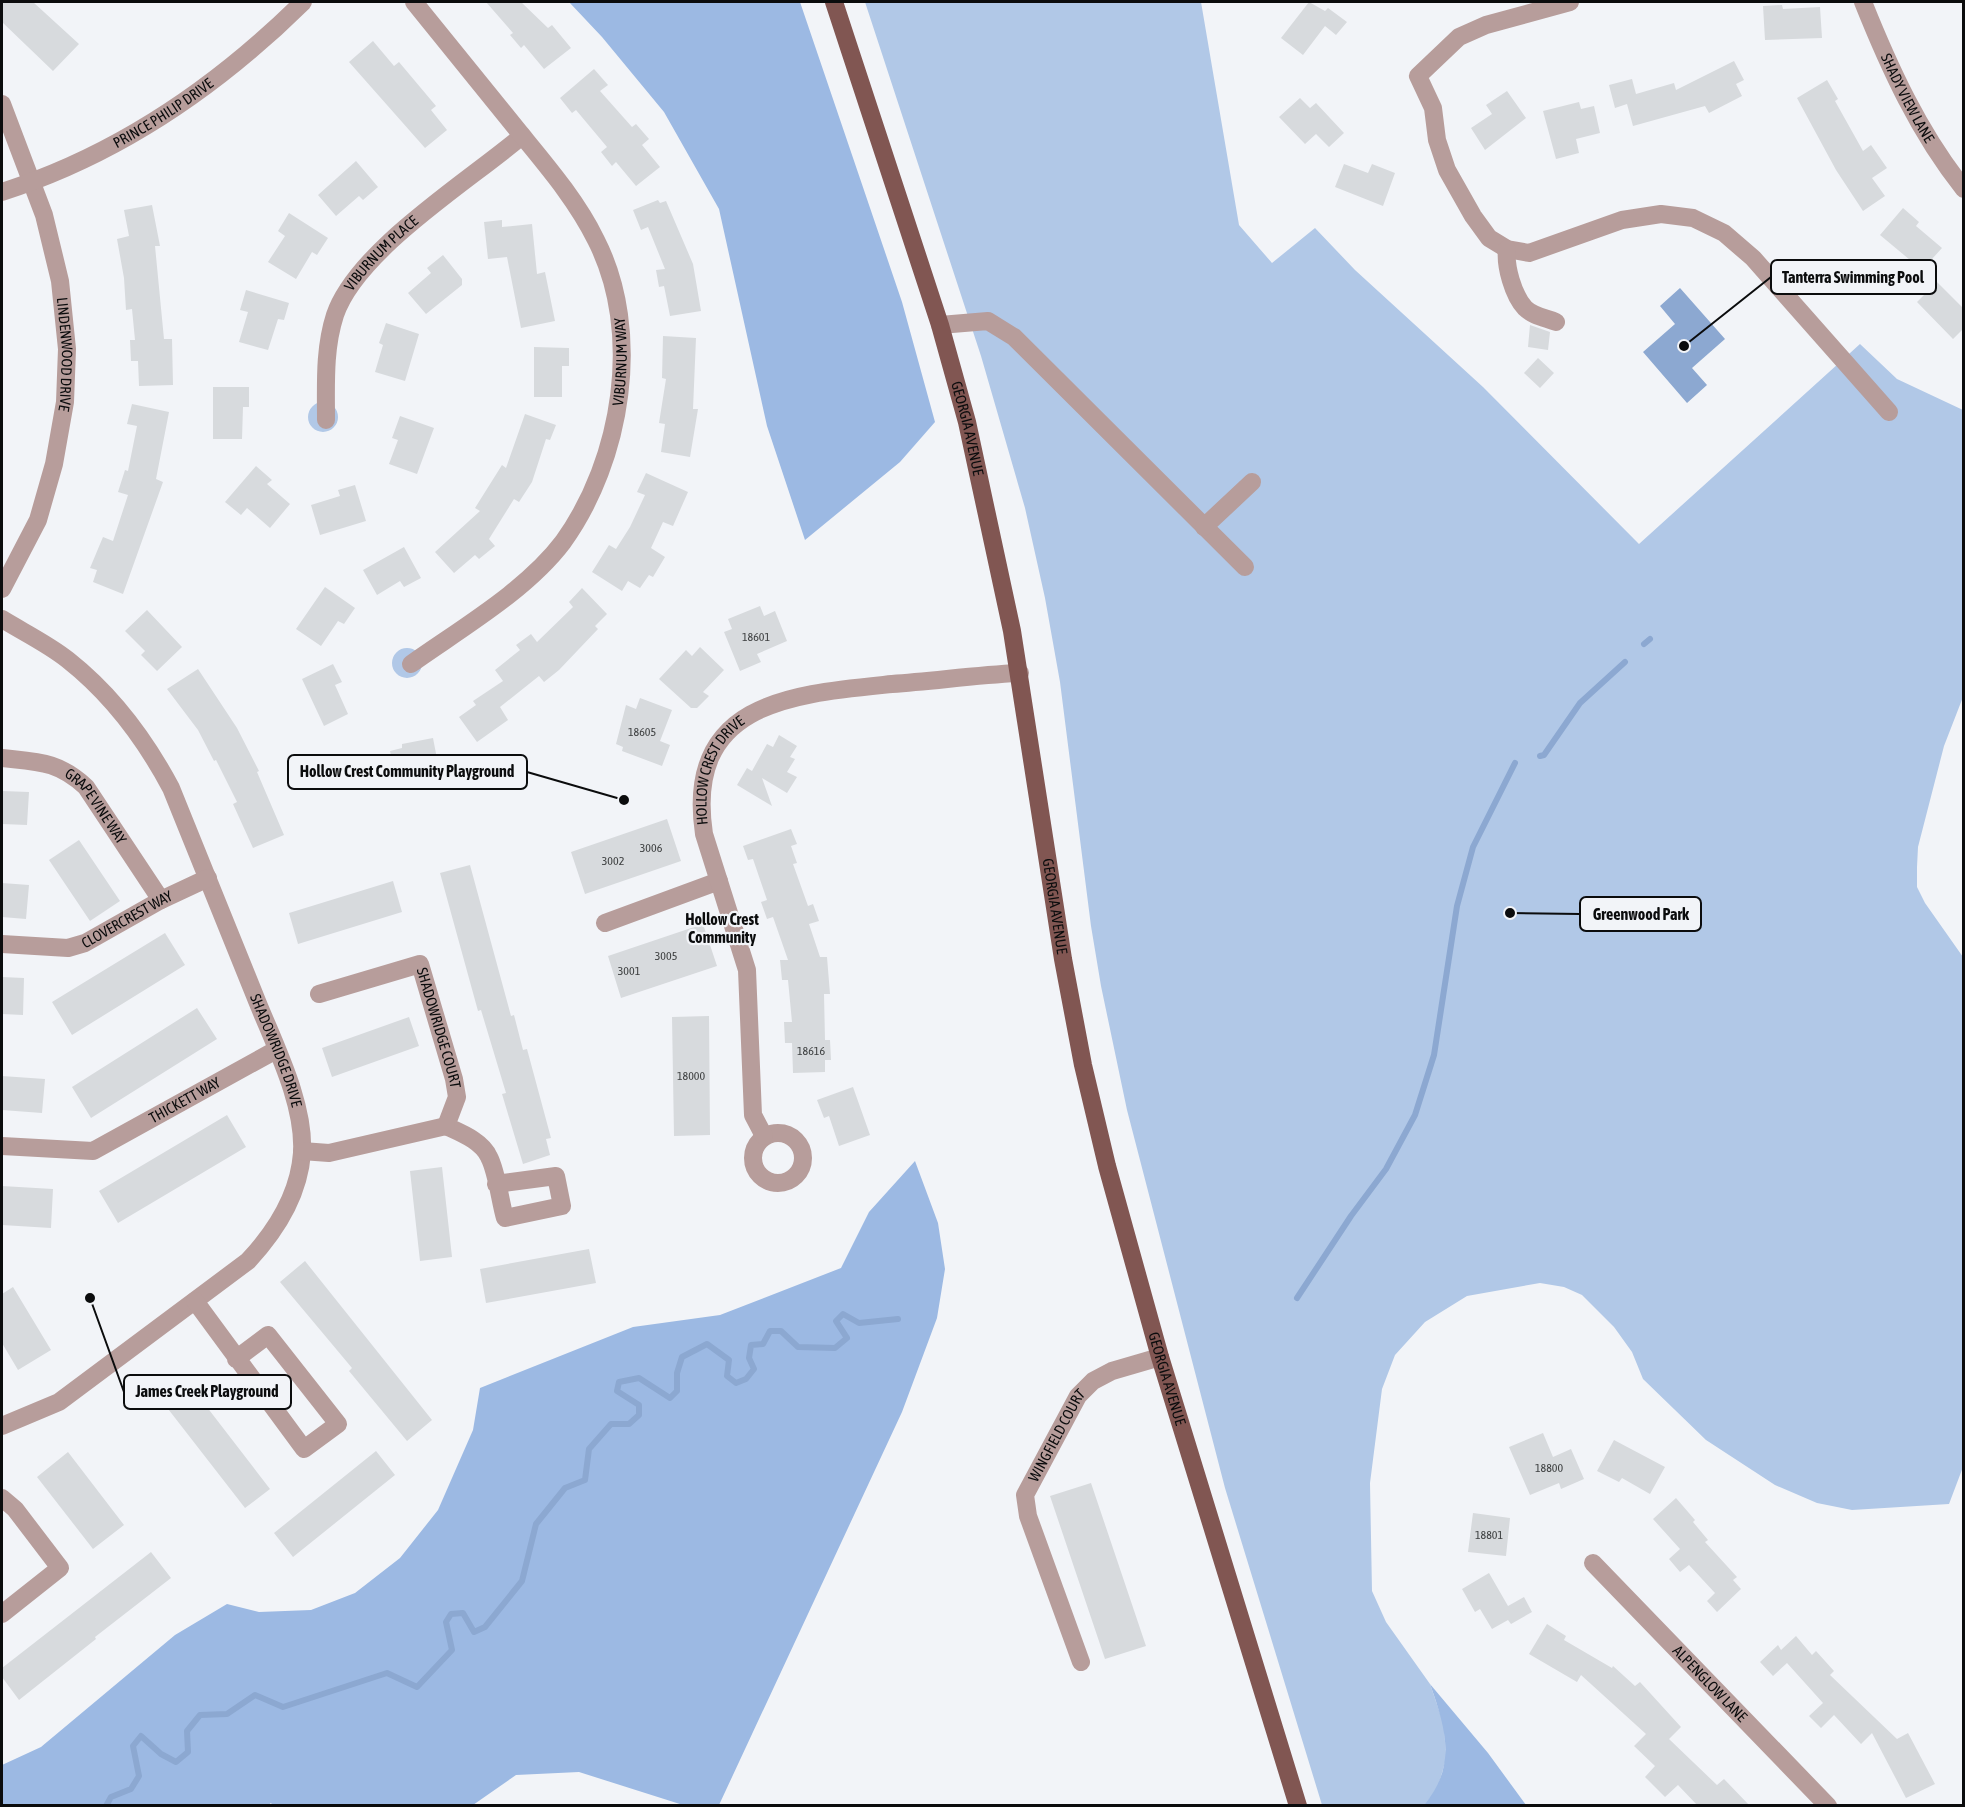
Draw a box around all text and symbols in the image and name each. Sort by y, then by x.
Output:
street label: SHADY VIEW LANE [1878,51,1938,146]
street label: PRINCE PHILIP DRIVE [110,74,217,151]
street label: VIBURNUM PLACE [341,211,422,294]
callout: Tanterra Swimming Pool [1771,260,1936,294]
text: Tanterra Swimming Pool [1782,268,1925,286]
street label: LINDENWOOD DRIVE [54,296,76,413]
street label: VIBURNUM WAY [609,316,630,407]
street label: GEORGIA AVENUE [948,379,987,478]
house number: 18601 [742,630,770,644]
street label: HOLLOW CREST DRIVE [693,712,748,826]
house number: 18605 [628,725,656,739]
callout: Hollow Crest Community Playground [288,755,527,789]
text: Hollow Crest Community Playground [300,762,515,780]
street label: GRAPE VINE WAY [62,764,130,847]
house number: 3006 [640,841,663,855]
house number: 3002 [602,854,624,868]
street label: GEORGIA AVENUE [1039,857,1071,956]
street label: CLOVERCREST WAY [78,887,175,951]
callout: Greenwood Park [1580,897,1701,931]
text: Greenwood Park [1593,905,1690,923]
district label: Hollow Crest Community [685,910,759,946]
house number: 3005 [655,949,677,963]
house number: 3001 [618,964,641,978]
street label: SHADOWRIDGE COURT [414,966,464,1090]
street label: SHADOWRIDGE DRIVE [247,991,306,1109]
house number: 18616 [797,1044,825,1058]
house number: 18000 [677,1069,705,1083]
street label: THICKETT WAY [146,1073,223,1126]
street label: GEORGIA AVENUE [1145,1330,1190,1428]
callout: James Creek Playground [124,1375,291,1409]
text: James Creek Playground [134,1382,279,1400]
street label: WINGFIELD COURT [1025,1385,1088,1484]
house number: 18800 [1535,1461,1563,1475]
house number: 18801 [1475,1528,1503,1542]
street label: ALPENGLOW LANE [1670,1642,1751,1725]

